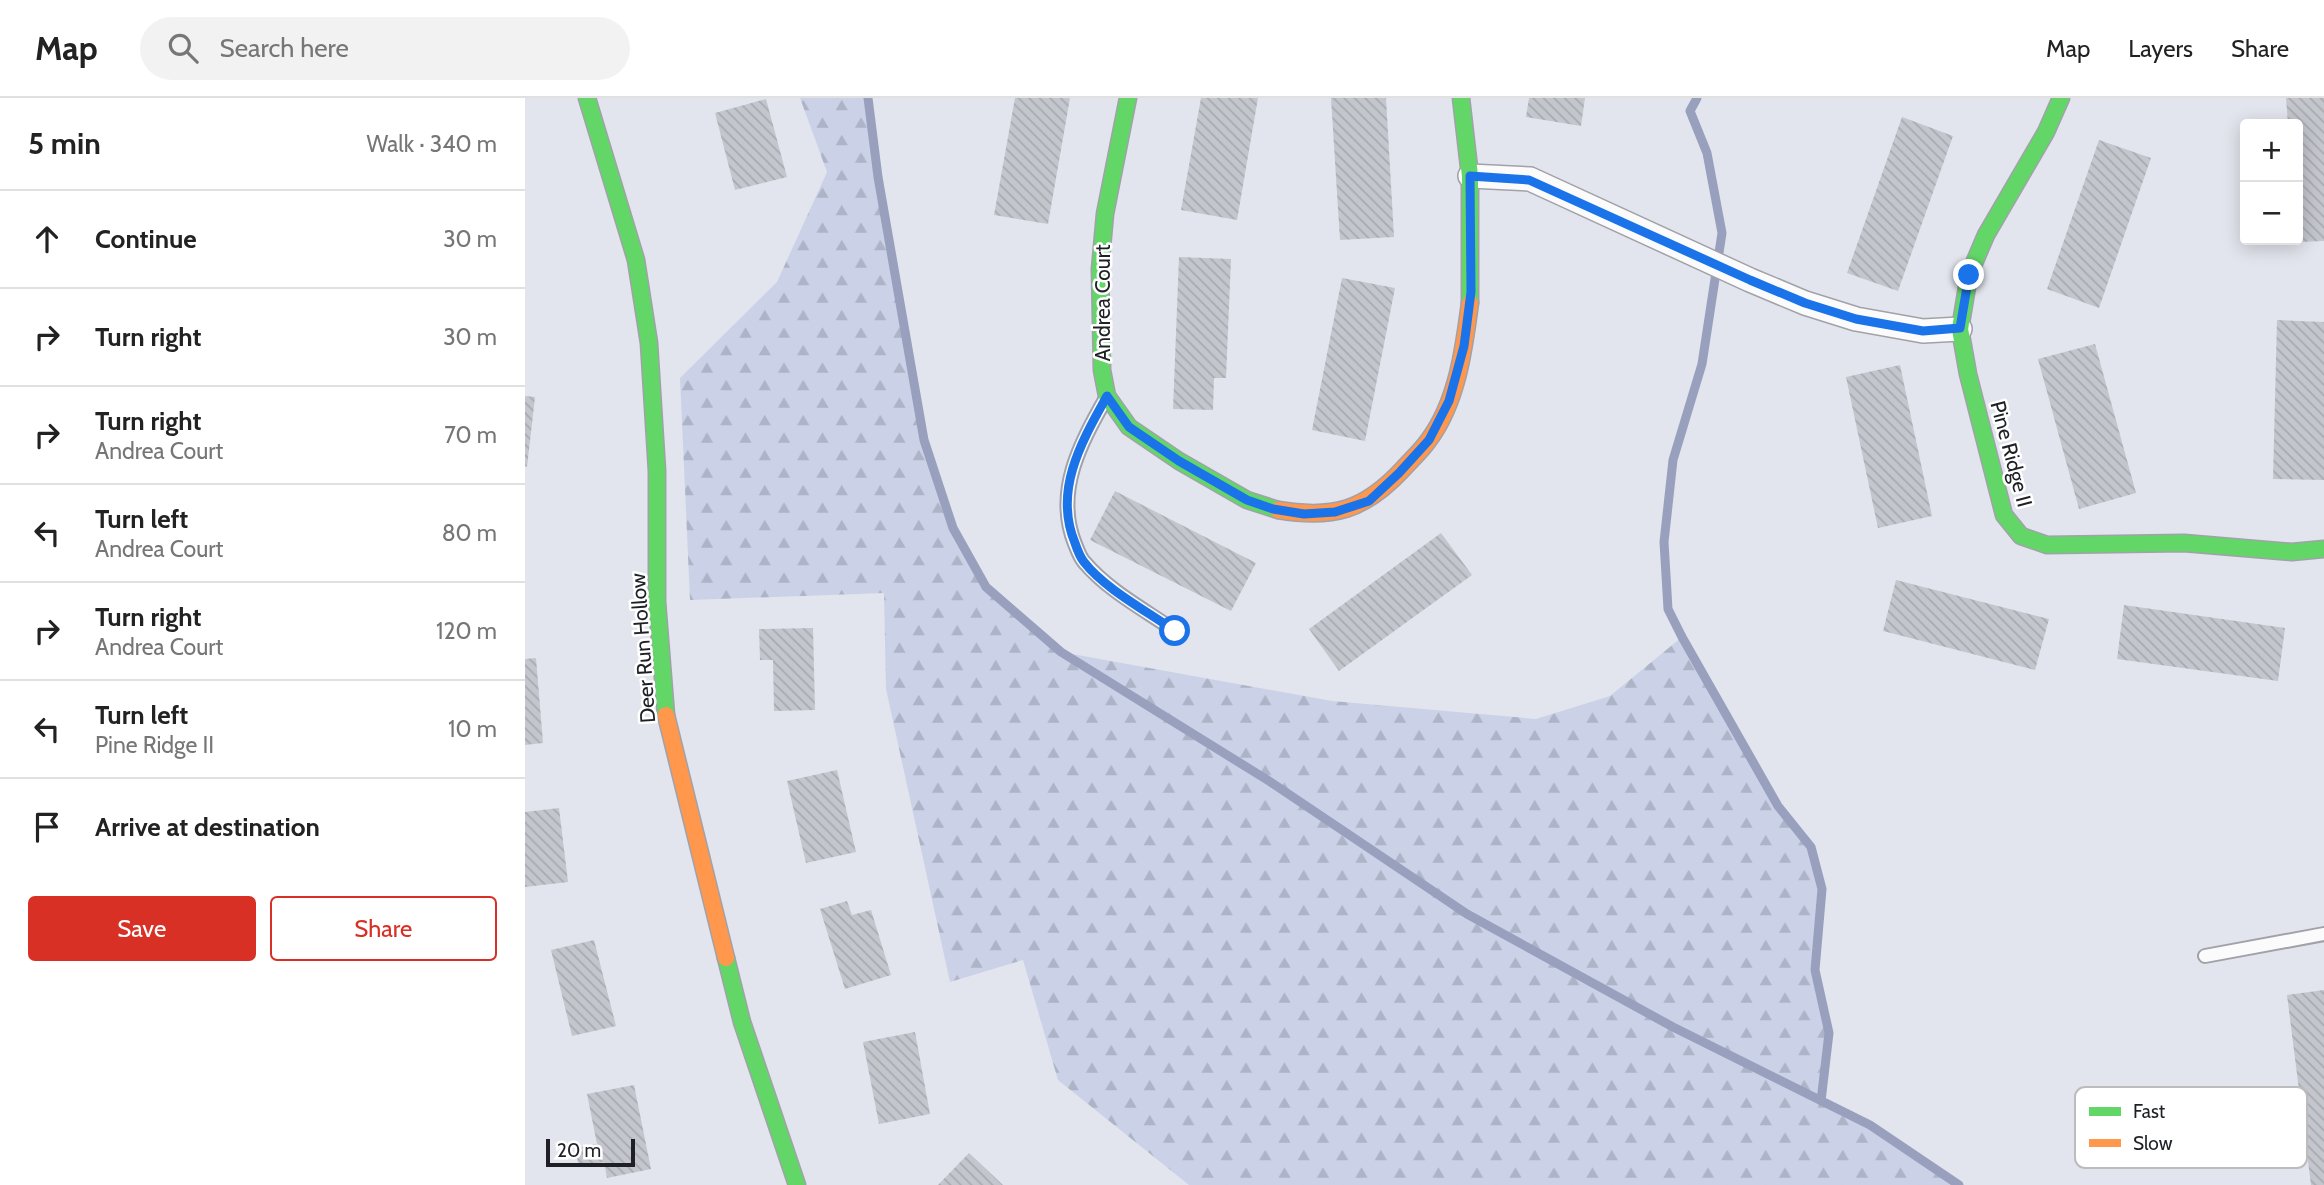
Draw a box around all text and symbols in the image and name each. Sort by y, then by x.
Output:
search box [140,17,630,80]
text: Map [35,28,98,68]
icon: search [164,29,202,67]
text: Search here [220,32,349,64]
text: Map [2046,34,2090,63]
text: Layers [2128,34,2193,63]
text: Share [2231,34,2289,63]
map controls [2240,119,2303,245]
button: + [2240,119,2303,182]
text: 5 min [28,125,101,162]
text: Walk · 340 m [366,130,497,158]
button: − [2240,182,2303,245]
icon: ahead [28,220,66,258]
text: Continue [95,223,197,255]
text: 30 m [443,225,497,253]
street label: Andrea Court [1090,244,1115,362]
route end [1953,259,1984,290]
icon: right [28,318,66,356]
text: Turn right [95,321,201,353]
text: 30 m [443,323,497,351]
street label: Pine Ridge II [1985,398,2038,510]
text: Turn right [95,405,201,437]
icon: right [28,416,66,454]
text: 70 m [444,421,497,449]
text: Andrea Court [95,437,223,465]
text: Turn left [95,503,188,535]
icon: left [28,514,66,552]
text: 80 m [442,519,497,547]
text: Andrea Court [95,535,223,563]
street label: Deer Run Hollow [625,572,660,724]
text: Turn right [95,601,201,633]
icon: right [28,612,66,650]
route start [1159,615,1190,646]
text: 120 m [436,617,497,645]
text: Andrea Court [95,633,223,661]
text: Turn left [95,699,188,731]
icon: left [28,710,66,748]
text: 10 m [448,715,497,743]
text: Pine Ridge II [95,731,214,759]
icon: arrive [28,808,66,846]
text: Arrive at destination [95,811,320,843]
button: Save [28,896,256,961]
button: Share [270,896,497,961]
legend [2075,1087,2307,1168]
text: Fast [2133,1100,2166,1123]
text: Slow [2133,1132,2173,1155]
scale bar [546,1136,635,1168]
text: 20 m [557,1139,601,1162]

